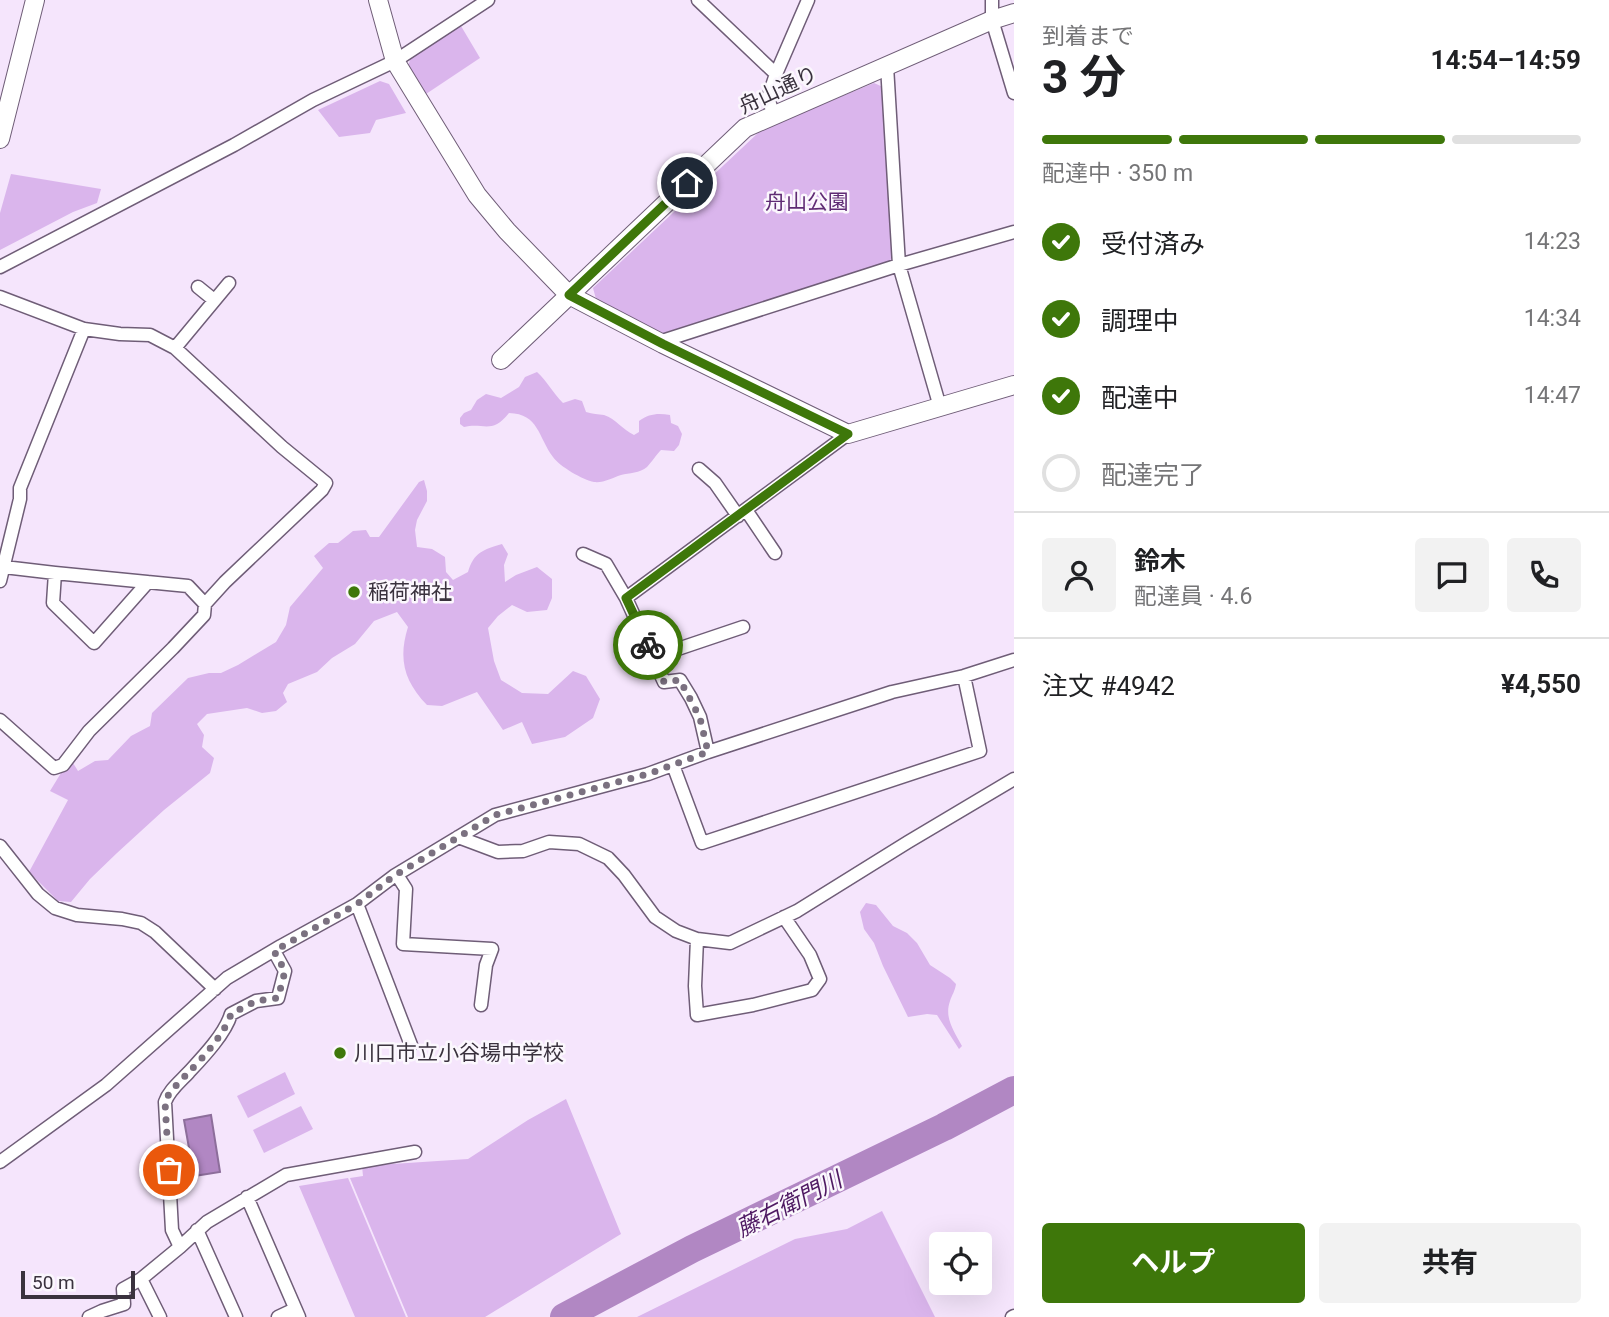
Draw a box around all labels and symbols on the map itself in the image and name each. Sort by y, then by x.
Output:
street label: 舟山通り [735,61,821,119]
pin [657,153,717,213]
park label: 舟山公園 [765,190,849,214]
place label: 稲荷神社 [368,580,452,604]
marker: 稲荷神社 [346,584,362,600]
courier [613,610,683,680]
place label: 川口市立小谷場中学校 [354,1041,564,1065]
marker: 川口市立小谷場中学校 [332,1045,348,1061]
pin [139,1140,199,1200]
water label: 藤右衛門川 [732,1165,849,1243]
scale bar [21,1268,135,1300]

